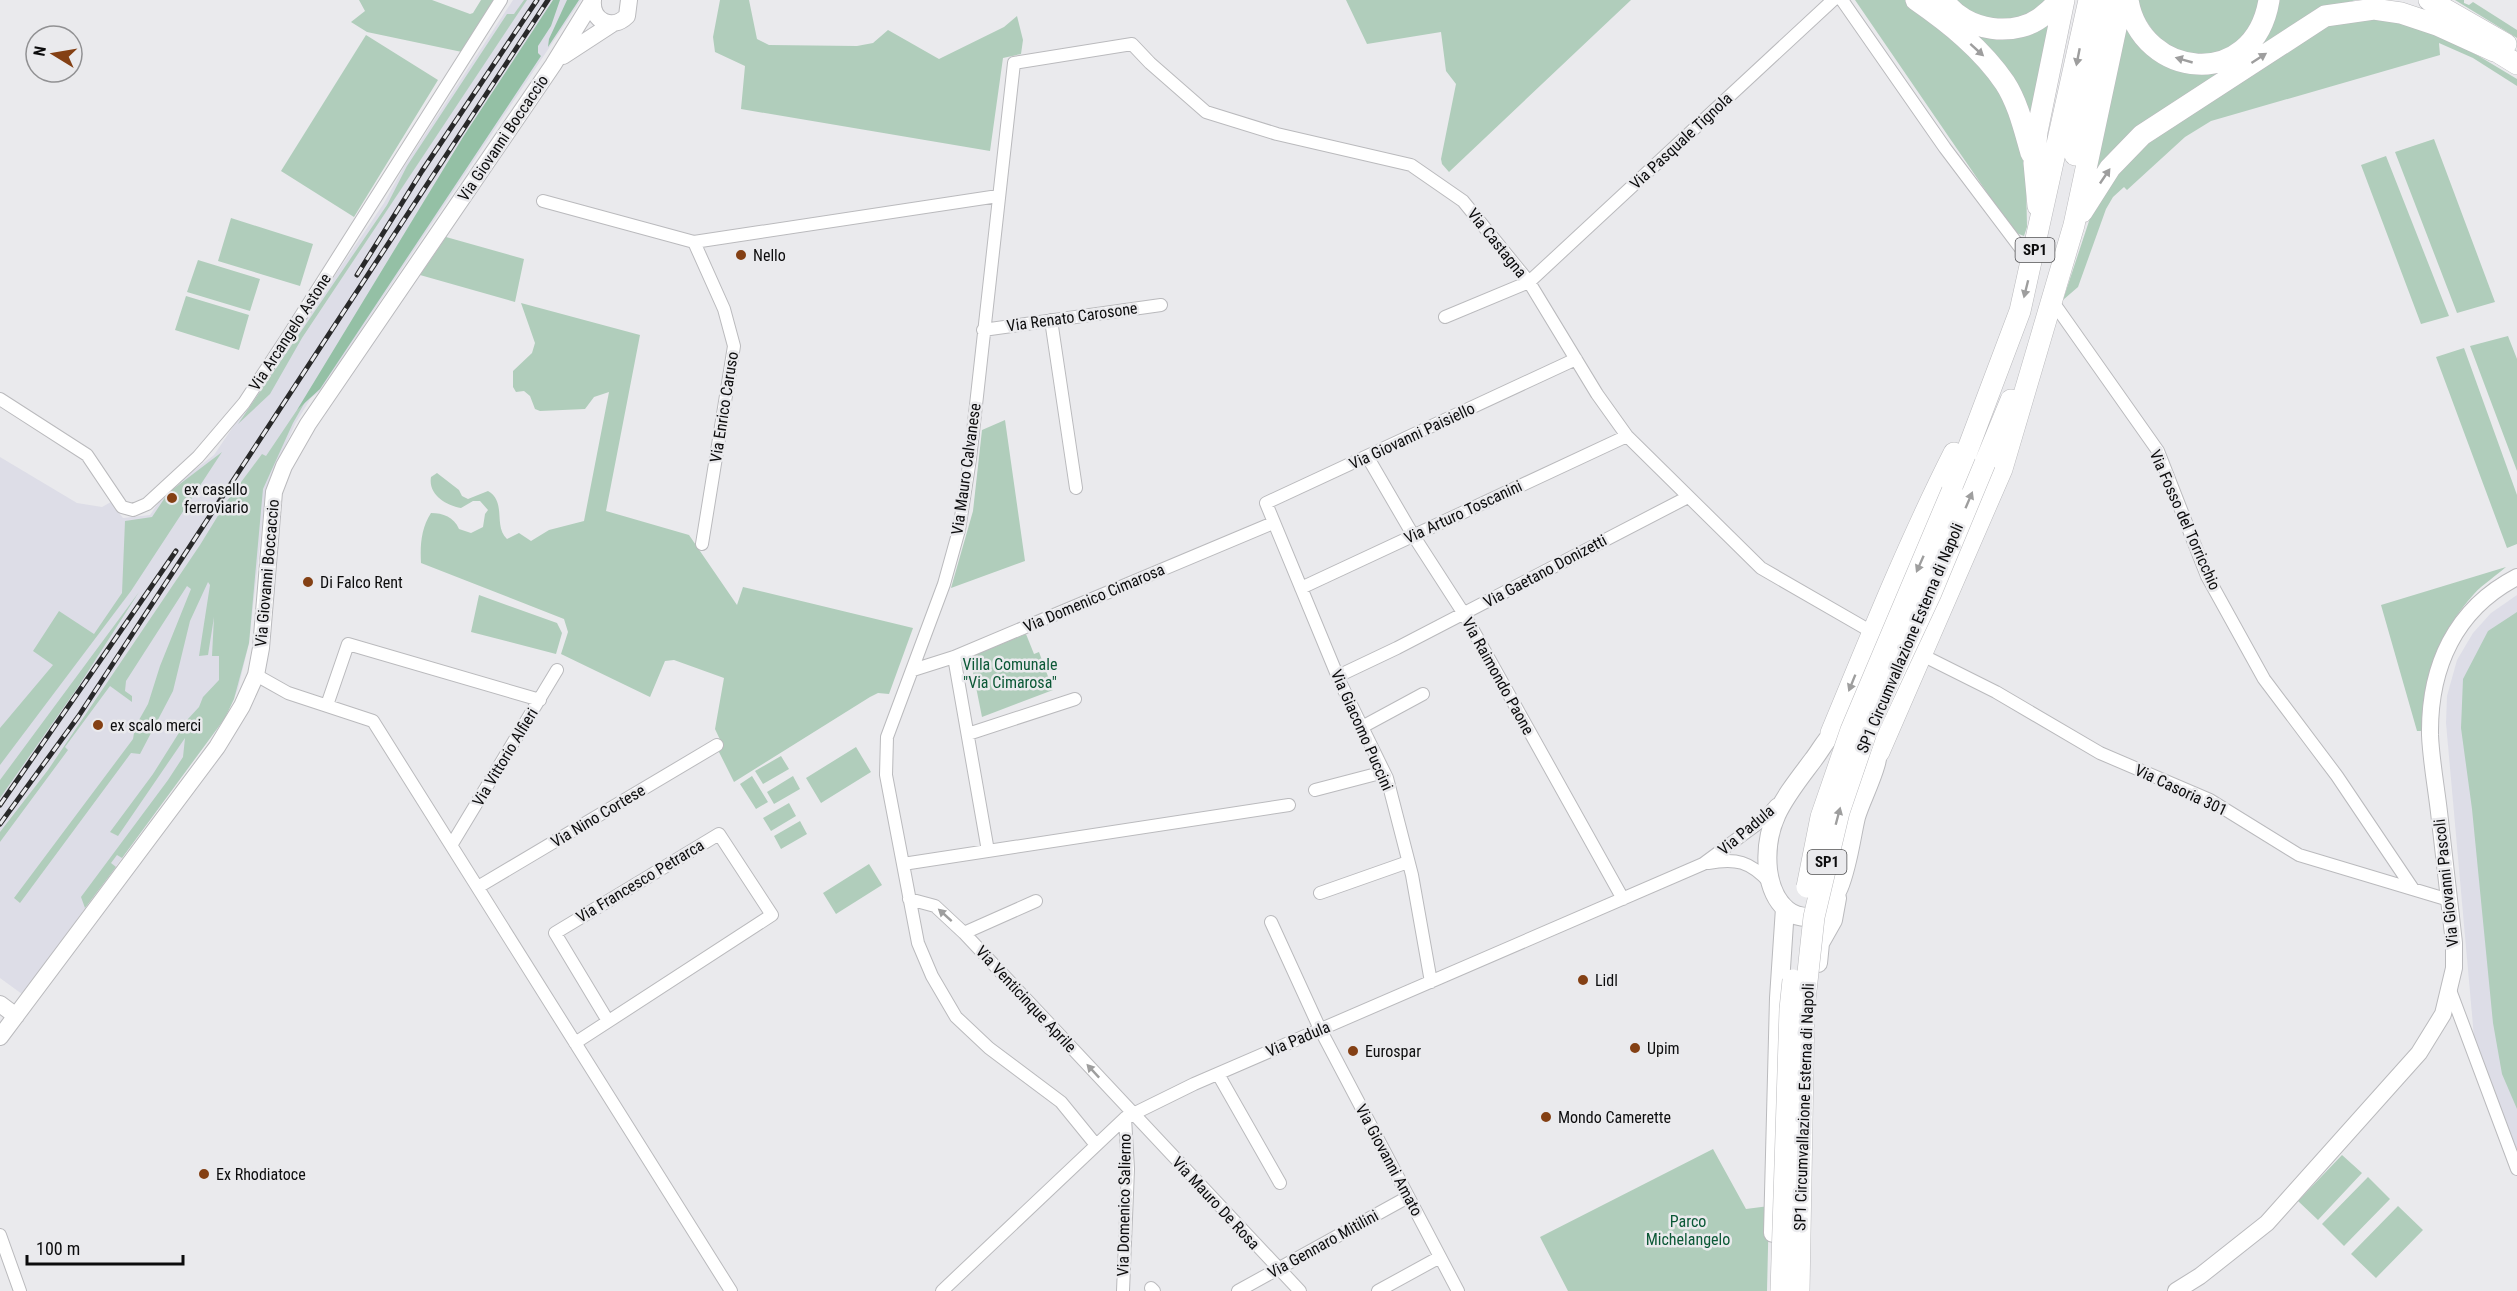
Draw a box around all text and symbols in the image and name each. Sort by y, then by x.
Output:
north arrow [24,24,84,84]
one-way arrow [1970,43,1985,57]
text: N [30,45,50,58]
one-way arrow [2073,48,2082,67]
one-way arrow [2251,53,2267,64]
one-way arrow [2175,55,2193,65]
street label: Via Giovanni Boccaccio [454,71,552,205]
street label: Via Pasquale Tignola [1626,89,1736,193]
one-way arrow [2100,167,2111,184]
street label: Via Castagna [1463,204,1531,282]
road number: SP1 [2016,238,2054,262]
place label: Nello [753,246,786,265]
marker: Nello [734,248,748,262]
street label: Via Arcangelo Astone [245,270,335,394]
one-way arrow [2020,279,2030,298]
street label: Via Renato Carosone [1005,298,1139,336]
street label: Via Enrico Caruso [706,350,742,464]
street label: Via Giovanni Paisiello [1346,399,1478,473]
street label: Via Mauro Calvanese [947,402,985,536]
street label: Via Fosso del Torricchio [2146,447,2224,593]
street label: Via Arturo Toscanini [1401,476,1525,548]
place label: ex casello ferroviario [184,480,249,517]
marker: ex casello ferroviario [165,491,179,505]
one-way arrow [1964,491,1974,509]
street label: Via Giovanni Boccaccio [251,498,283,648]
street label: SP1 Circumvallazione Esterna di Napoli [1853,520,1967,756]
street label: Via Gaetano Donizetti [1480,531,1610,611]
one-way arrow [1916,556,1925,573]
street label: Via Domenico Cimarosa [1021,560,1167,636]
place label: Di Falco Rent [320,573,403,592]
marker: Di Falco Rent [301,575,315,589]
street label: Via Raimondo Paone [1458,614,1538,738]
park label: Villa Comunale "Via Cimarosa" [963,655,1057,692]
street label: Via Giacomo Puccini [1327,667,1397,793]
one-way arrow [1847,674,1857,692]
street label: Via Vittorio Alfieri [468,705,542,809]
place label: ex scalo merci [110,716,201,735]
marker: ex scalo merci [91,718,105,732]
street label: Via Casoria 301 [2132,760,2230,820]
street label: Via Nino Cortese [547,780,649,852]
street label: Via Padula [1714,801,1778,859]
one-way arrow [1834,807,1844,825]
street label: Via Giovanni Pascoli [2430,818,2462,948]
street label: Via Francesco Petrarca [573,835,707,927]
road number: SP1 [1808,850,1846,874]
one-way arrow [937,908,952,922]
street label: Via Venticinque Aprile [972,942,1080,1056]
place label: Lidl [1595,971,1618,990]
marker: Lidl [1576,973,1590,987]
street label: SP1 Circumvallazione Esterna di Napoli [1790,983,1818,1231]
street label: Via Padula [1263,1017,1333,1061]
place label: Upim [1647,1039,1680,1058]
marker: Upim [1628,1041,1642,1055]
place label: Eurospar [1365,1042,1421,1061]
marker: Eurospar [1346,1044,1360,1058]
one-way arrow [1087,1064,1101,1078]
street label: Via Giovanni Amato [1352,1101,1426,1219]
place label: Mondo Camerette [1558,1108,1671,1127]
marker: Mondo Camerette [1539,1110,1553,1124]
street label: Via Domenico Salierno [1113,1134,1135,1276]
street label: Via Mauro De Rosa [1168,1153,1264,1253]
place label: Ex Rhodiatoce [216,1165,306,1184]
marker: Ex Rhodiatoce [197,1167,211,1181]
street label: Via Gennaro Mitilini [1264,1206,1382,1282]
park label: Parco Michelangelo [1646,1212,1730,1249]
scale bar [27,1228,183,1266]
text: 100 m [36,1238,80,1259]

